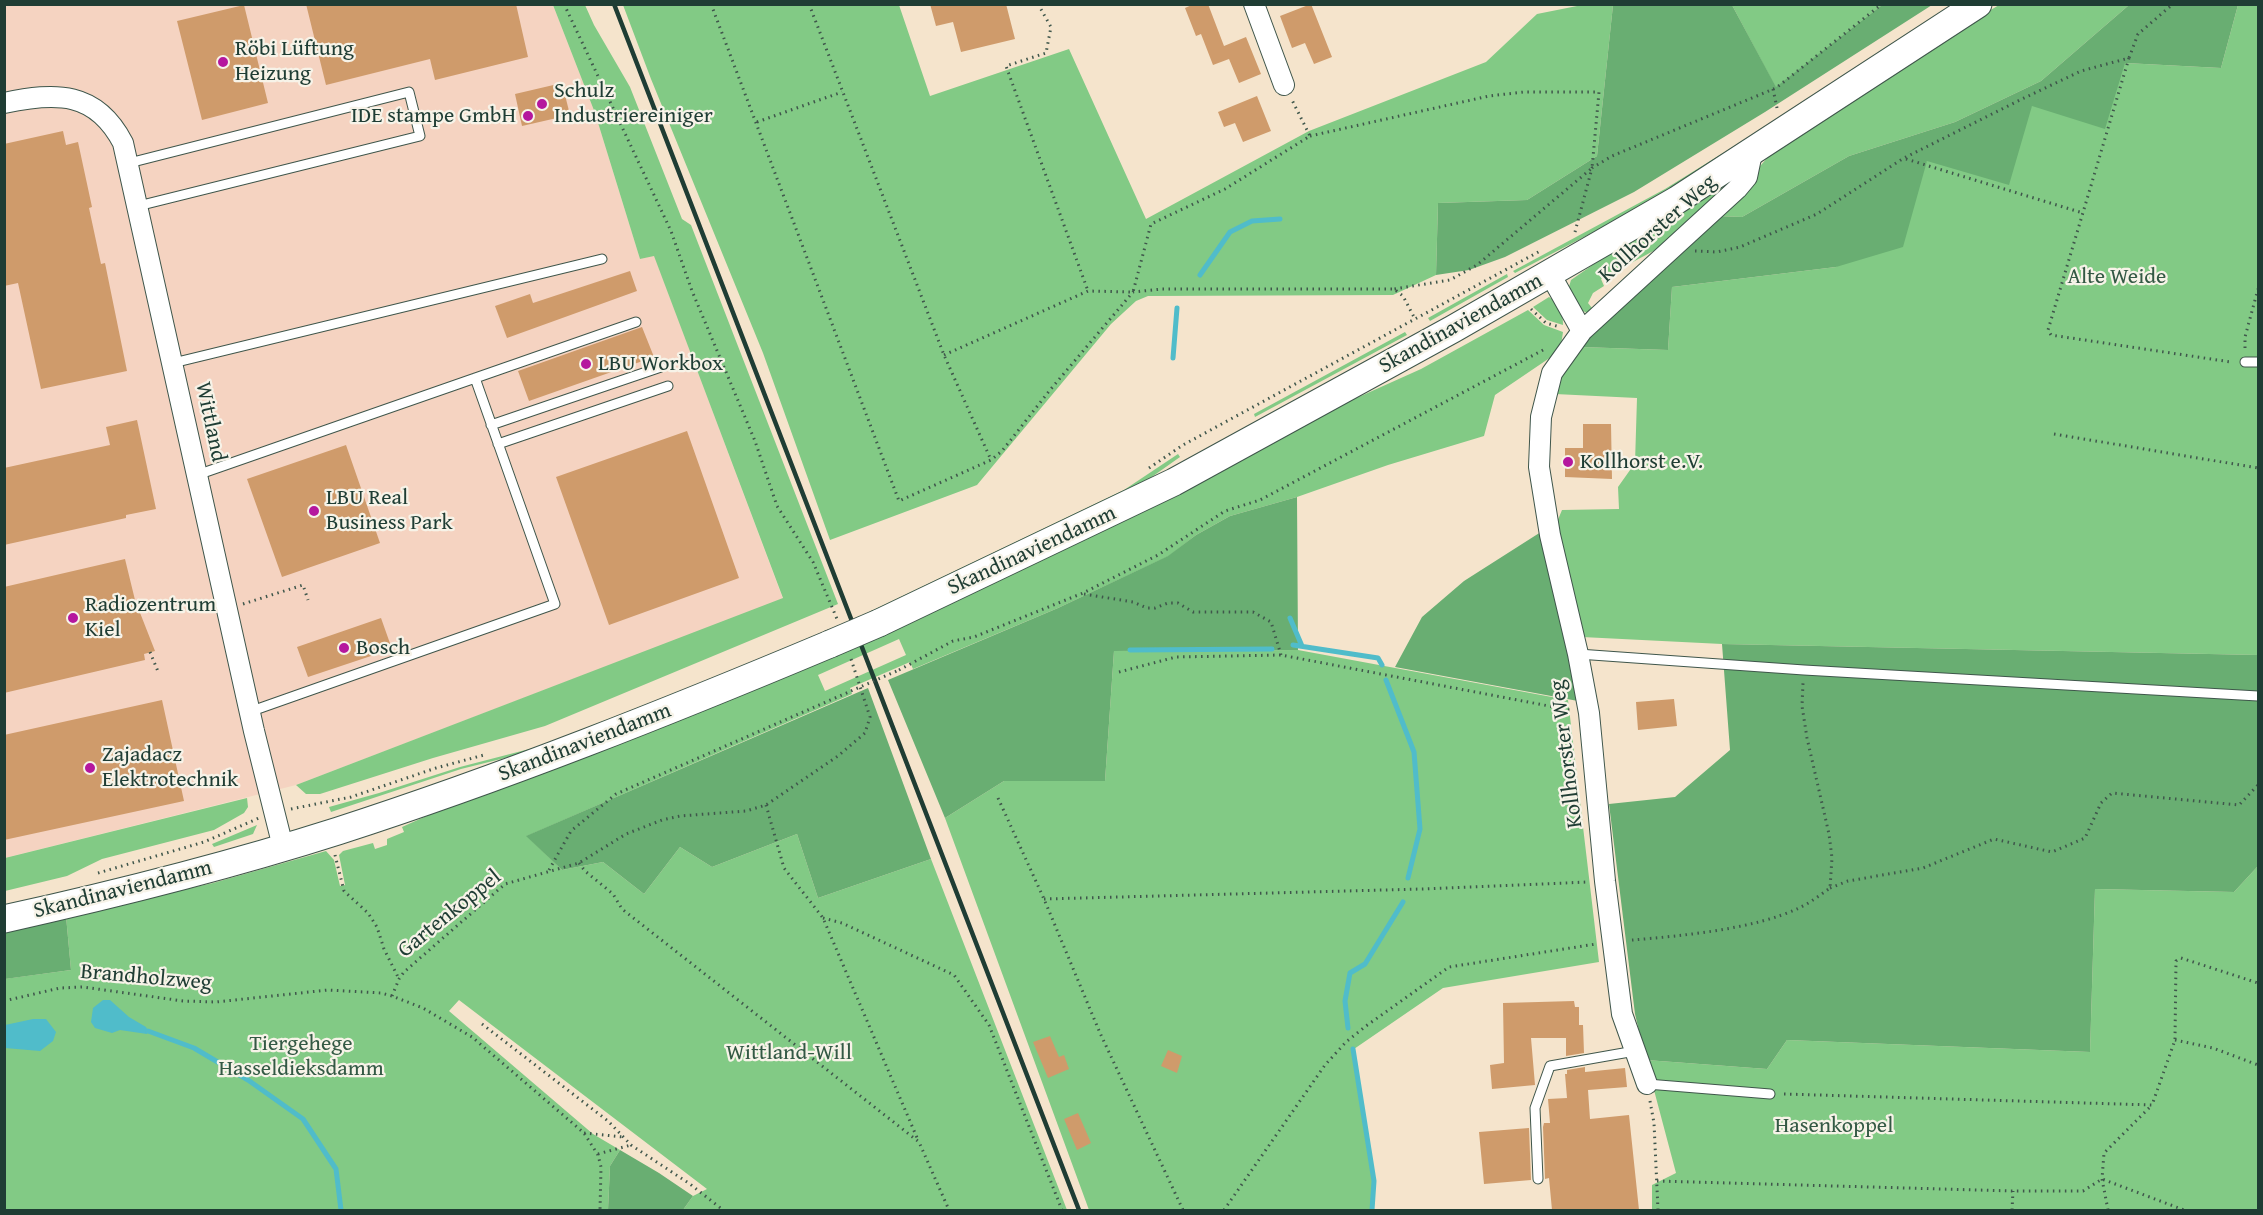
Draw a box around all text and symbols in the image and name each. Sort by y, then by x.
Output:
place label: Röbi Lüftung Heizung [235,36,354,88]
marker: Röbi Lüftung Heizung [216,55,230,69]
place label: Schulz Industriereiniger [554,78,713,130]
marker: Schulz Industriereiniger [535,97,549,111]
place label: IDE stampe GmbH [351,103,516,129]
marker: IDE stampe GmbH [521,109,535,123]
street label: Kollhorster Weg [1594,169,1722,289]
park label: Alte Weide [2068,264,2166,290]
street label: Skandinaviendamm [1375,268,1547,380]
place label: LBU Workbox [598,351,723,377]
marker: LBU Workbox [579,357,593,371]
street label: Wittland [189,380,231,464]
place label: Kollhorst e.V. [1580,449,1703,475]
marker: Kollhorst e.V. [1561,455,1575,469]
place label: LBU Real Business Park [326,485,453,536]
street label: Skandinaviendamm [944,500,1120,602]
marker: LBU Real Business Park [307,504,321,518]
place label: Radiozentrum Kiel [85,592,216,644]
marker: Radiozentrum Kiel [66,611,80,625]
place label: Bosch [356,635,410,661]
marker: Bosch [337,641,351,655]
street label: Kollhorster Weg [1545,678,1589,830]
street label: Skandinaviendamm [495,698,675,788]
place label: Zajadacz Elektrotechnik [102,742,238,794]
marker: Zajadacz Elektrotechnik [83,761,97,775]
street label: Skandinaviendamm [31,855,215,925]
street label: Gartenkoppel [393,864,507,964]
street label: Brandholzweg [79,959,213,997]
park label: Tiergehege Hasseldieksdamm [218,1031,384,1082]
park label: Wittland-Will [726,1040,852,1066]
park label: Hasenkoppel [1775,1113,1893,1139]

